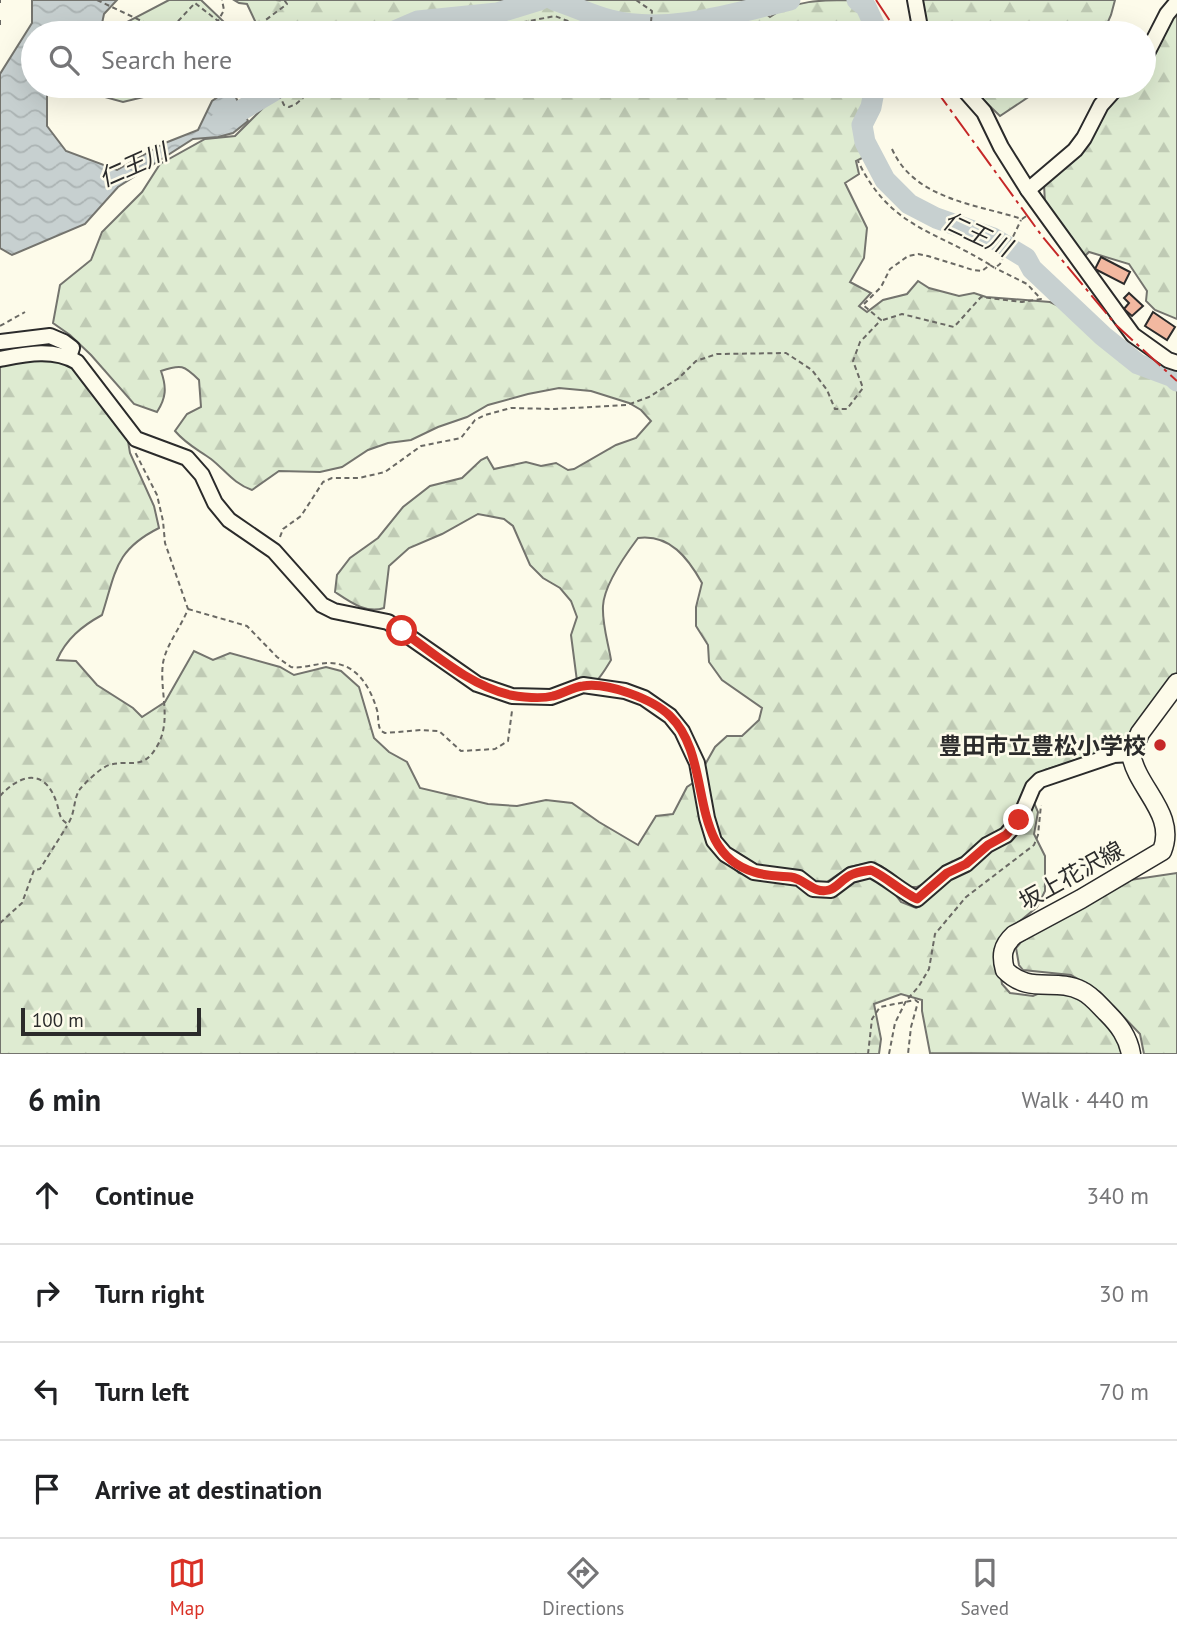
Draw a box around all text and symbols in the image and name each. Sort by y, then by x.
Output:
search box [21,21,1156,98]
icon: search [45,41,83,79]
text: Search here [101,43,232,76]
water label: 仁王川 [94,135,175,194]
water label: 仁王川 [938,205,1019,265]
route start [386,615,417,646]
place label: 豊田市立豊松小学校 [939,731,1146,760]
marker: 豊田市立豊松小学校 [1152,737,1168,753]
route end [1003,804,1034,835]
street label: 坂上花沢線 [1014,834,1128,916]
scale bar [21,1005,201,1037]
text: 100 m [32,1008,84,1032]
text: 6 min [28,1080,101,1119]
text: Walk · 440 m [1022,1085,1149,1114]
icon: ahead [28,1176,66,1214]
text: Continue [95,1179,194,1212]
text: 340 m [1087,1181,1149,1210]
icon: right [28,1274,66,1312]
text: Turn right [95,1277,204,1310]
text: 30 m [1099,1279,1149,1308]
icon: left [28,1372,66,1410]
text: Turn left [95,1375,189,1408]
text: 70 m [1099,1377,1149,1406]
icon: arrive [28,1470,66,1508]
text: Arrive at destination [95,1473,322,1506]
tab: Map [168,1554,206,1620]
tab: Directions [542,1554,624,1620]
tab: Saved [961,1554,1009,1620]

